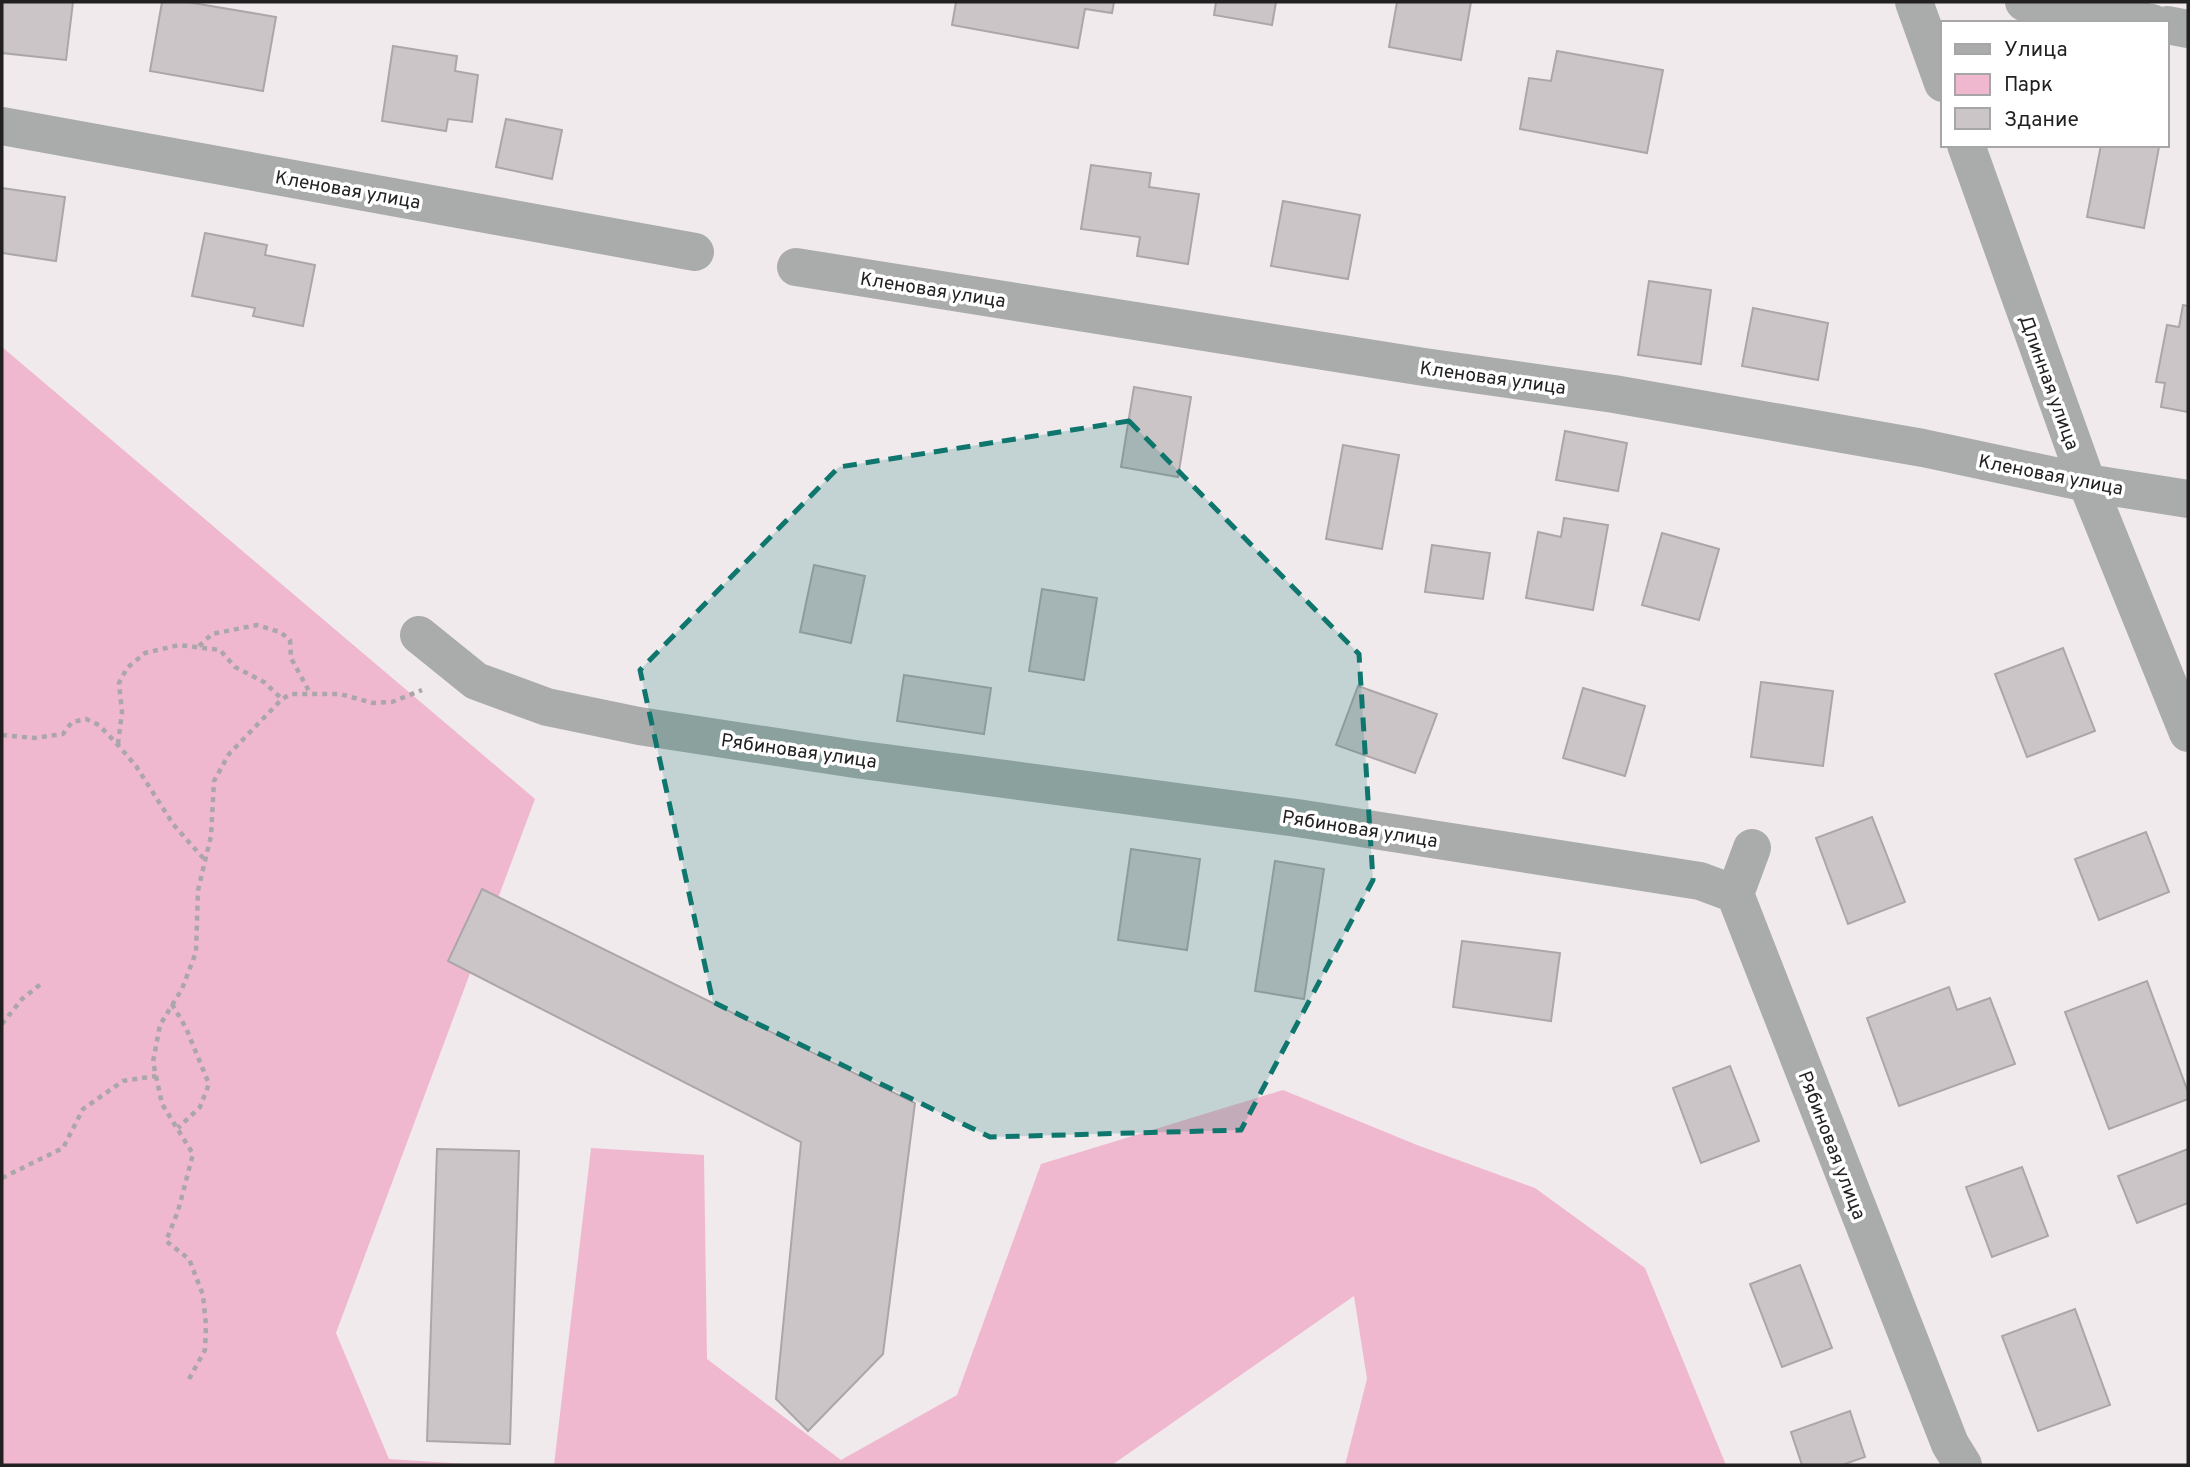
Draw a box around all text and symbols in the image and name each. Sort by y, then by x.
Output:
legend [1941,21,2169,147]
text: Улица [2004,37,2068,64]
text: Парк [2004,72,2053,99]
text: Здание [2004,107,2079,134]
street label: Кленовая улица [273,166,422,216]
street label: Кленовая улица [858,268,1007,314]
street label: Длинная улица [2013,312,2084,453]
street label: Кленовая улица [1418,357,1567,401]
street label: Кленовая улица [1976,450,2125,502]
street label: Рябиновая улица [719,729,878,775]
street label: Рябиновая улица [1280,806,1439,854]
street label: Рябиновая улица [1792,1068,1871,1223]

